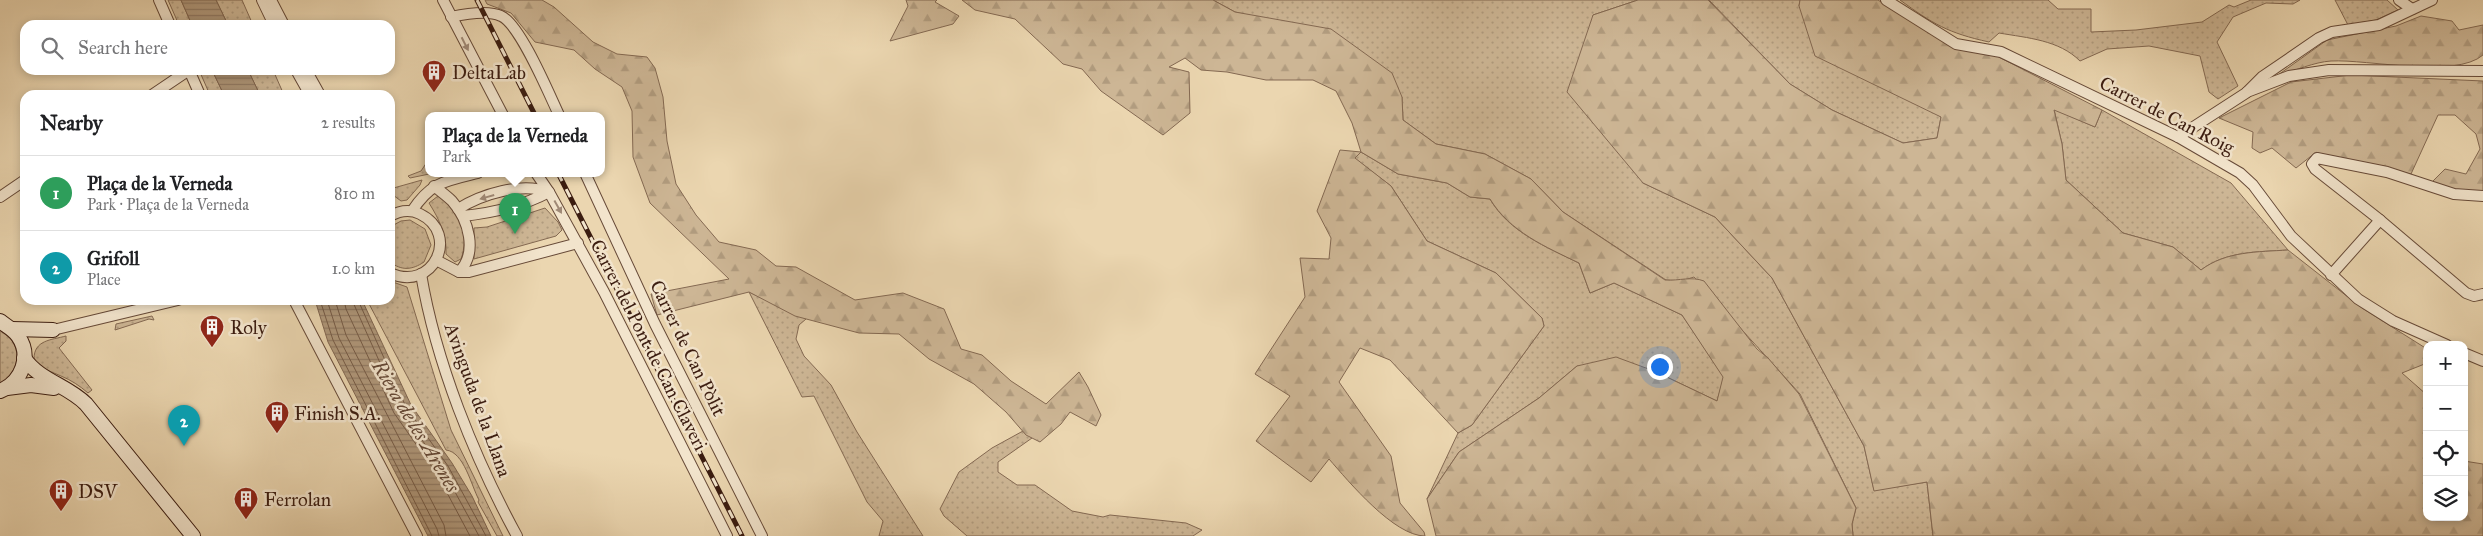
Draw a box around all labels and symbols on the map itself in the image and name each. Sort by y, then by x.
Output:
one-way arrow [461,36,469,51]
building icon: DeltaLab [421,59,447,93]
place label: DeltaLab [452,61,526,84]
street label: Carrer de Can Roig [2095,71,2238,160]
one-way arrow [479,193,494,201]
pin: 1 [499,193,531,234]
one-way arrow [553,201,562,214]
street label: Carrer del Pont de Can Claveri [586,236,712,454]
street label: Carrer de Can Pòlit [645,276,731,420]
building icon: Roly [199,314,225,348]
place label: Roly [230,316,268,339]
street label: Avinguda de la Llana [438,319,517,481]
your location [1647,354,1673,380]
water label: Riera de les Arenes [367,355,466,497]
building icon: Finish S.A. [264,400,290,434]
place label: Finish S.A. [294,402,381,425]
pin: 2 [168,405,200,446]
building icon: DSV [48,478,74,512]
place label: DSV [78,480,118,503]
building icon: Ferrolan [233,486,259,520]
place label: Ferrolan [264,488,331,511]

